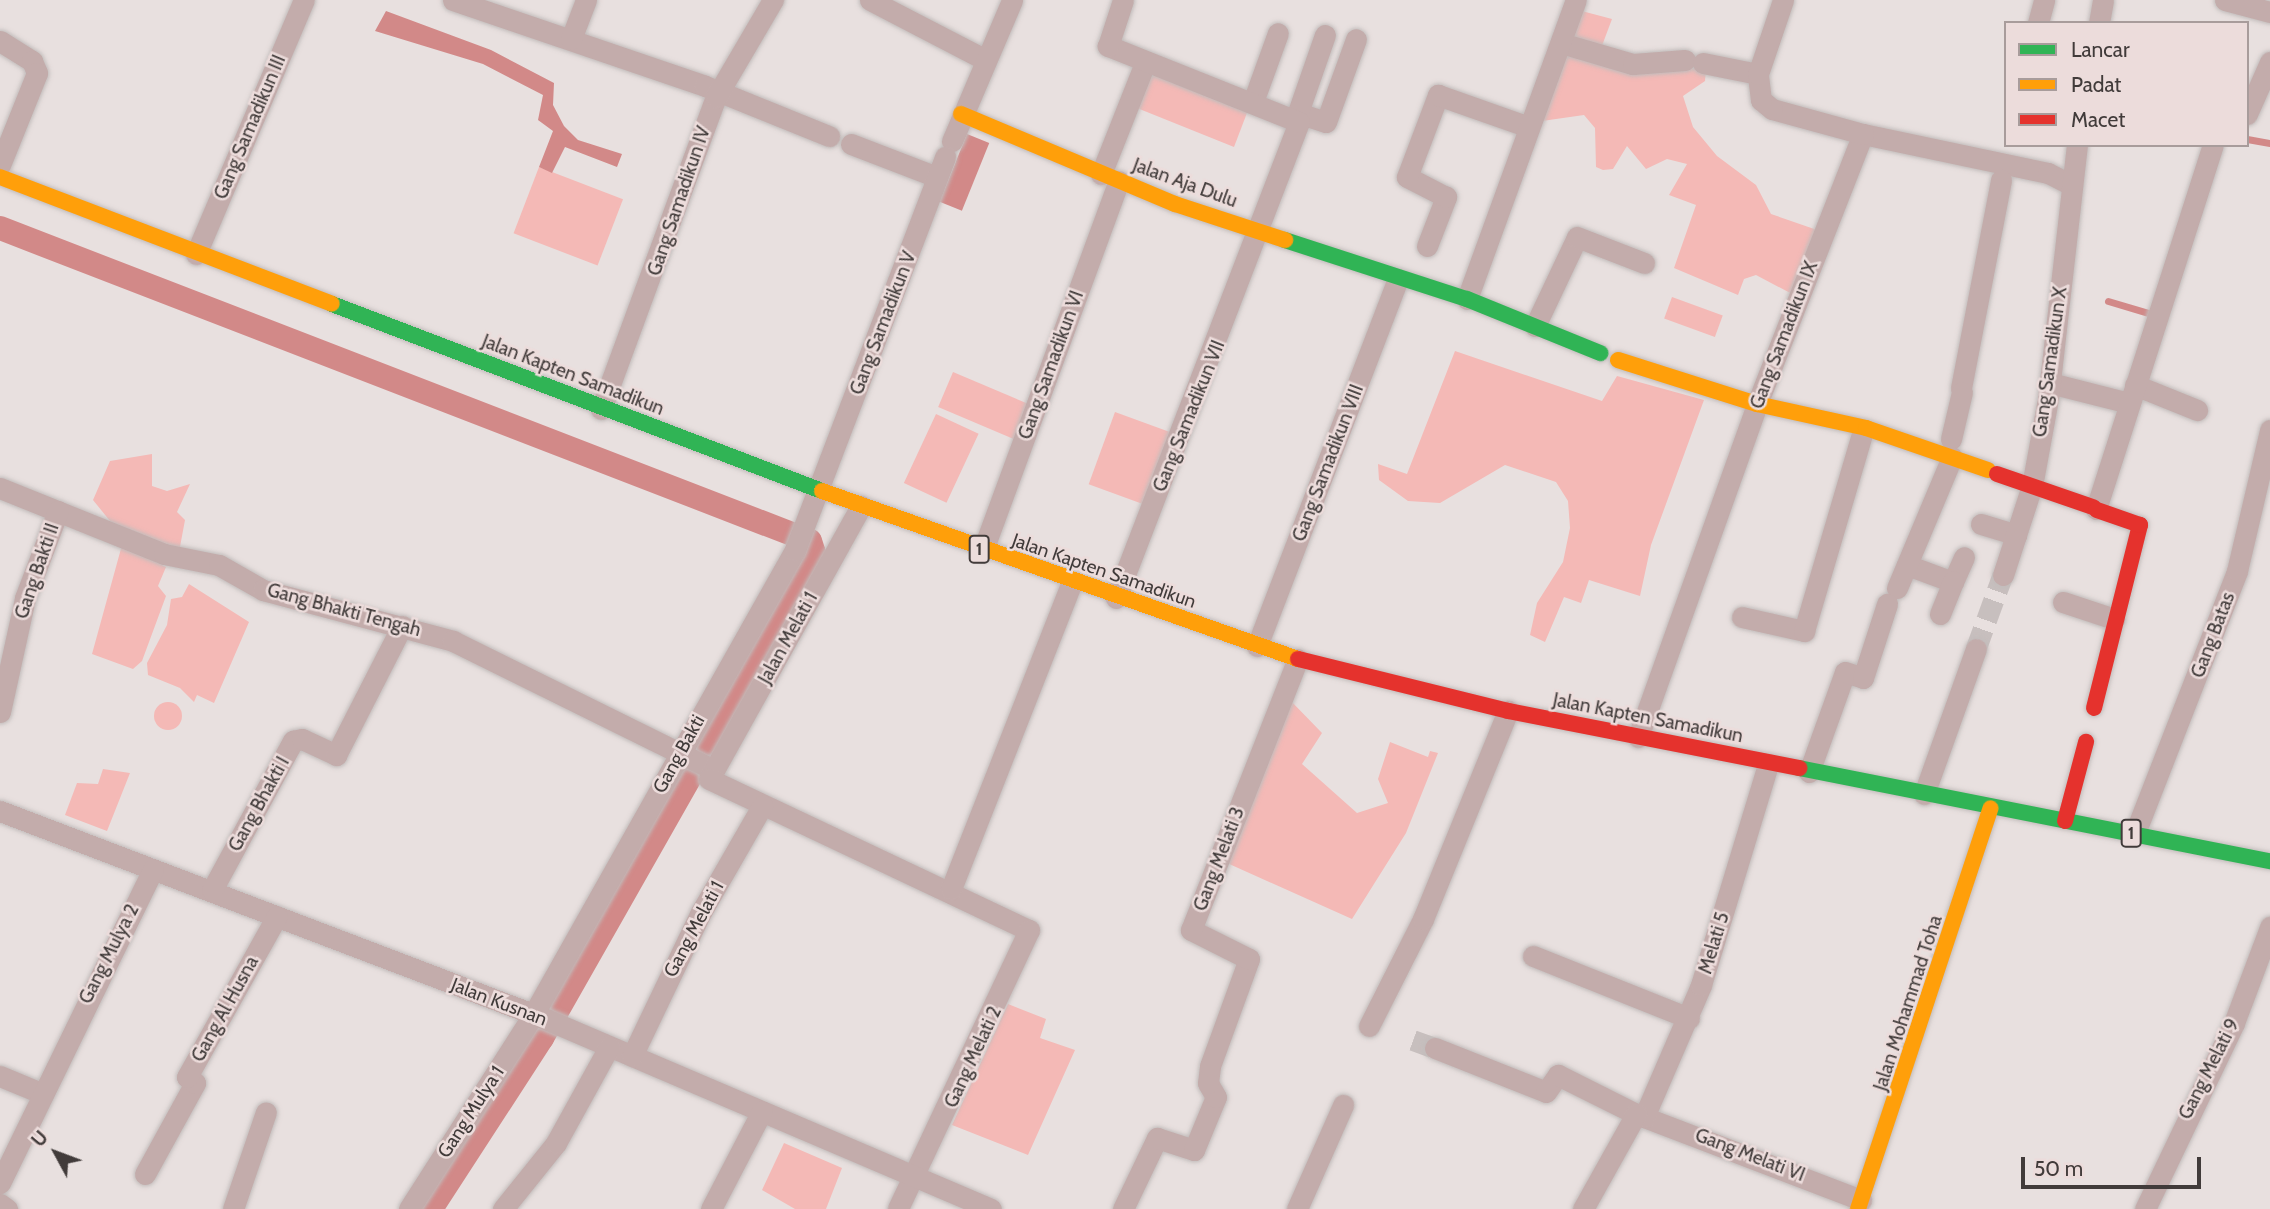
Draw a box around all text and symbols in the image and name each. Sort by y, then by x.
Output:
legend [2004,21,2249,147]
text: Lancar [2071,37,2130,62]
street label: Gang Samadikun III [209,51,291,203]
text: Padat [2071,72,2121,97]
text: Macet [2071,107,2125,132]
street label: Gang Samadikun IV [643,123,715,279]
street label: Jalan Aja Dulu [1130,154,1240,212]
street label: Gang Samadikun V [845,248,921,398]
street label: Gang Samadikun IX [1745,258,1823,412]
street label: Gang Samadikun X [2028,285,2072,439]
street label: Gang Samadikun VI [1014,288,1088,442]
street label: Jalan Kapten Samadikun [479,330,667,420]
street label: Gang Samadikun VII [1148,337,1230,495]
street label: Gang Samadikun VIII [1288,381,1368,545]
street label: Gang Bakti II [10,520,64,622]
street label: Jalan Kapten Samadikun [1009,529,1199,613]
road number: 1 [968,534,990,564]
street label: Gang Bhakti Tengah [265,579,423,641]
street label: Jalan Melati 1 [753,588,823,688]
street label: Gang Batas [2186,589,2240,681]
street label: Jalan Kapten Samadikun [1551,688,1745,748]
street label: Gang Bakti [648,711,710,797]
street label: Gang Bhakti I [224,753,294,855]
street label: Gang Melati 3 [1189,804,1249,914]
road number: 1 [2120,818,2142,848]
street label: Gang Melati 1 [659,877,729,981]
street label: Gang Mulya 2 [74,900,144,1008]
street label: Melati 5 [1694,909,1734,977]
street label: Jalan Mohammad Toha [1869,912,1947,1094]
street label: Gang Al Husna [187,952,263,1066]
street label: Jalan Kusnan [448,973,550,1031]
street label: Gang Melati 2 [940,1003,1006,1111]
street label: Gang Melati 9 [2174,1015,2244,1123]
street label: Gang Mulya 1 [433,1062,509,1162]
north arrow [21,1118,91,1188]
street label: Gang Melati VI [1692,1124,1808,1186]
text: U [27,1126,53,1152]
scale bar [2025,1142,2205,1186]
text: 50 m [2034,1156,2083,1181]

